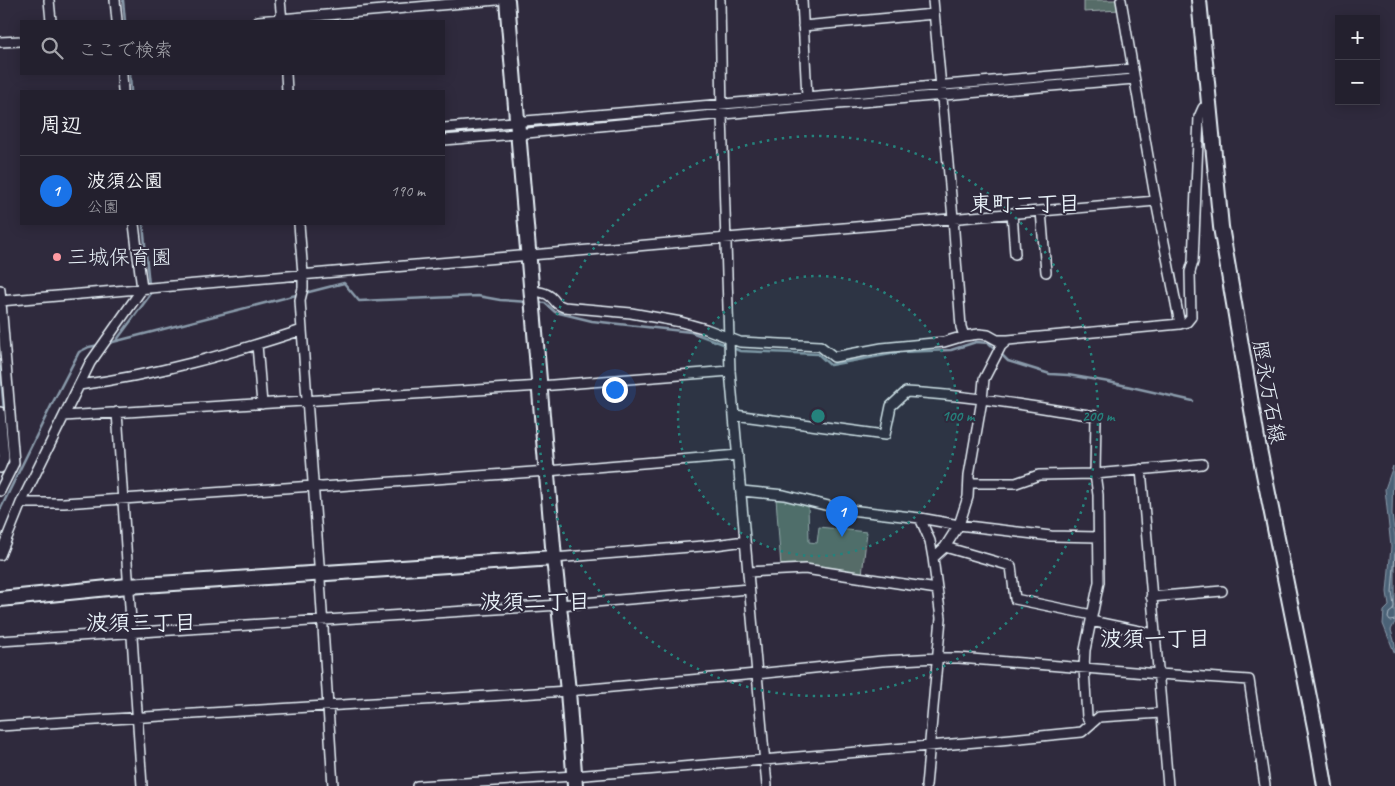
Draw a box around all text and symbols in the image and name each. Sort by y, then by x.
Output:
map controls [1335,15,1380,105]
button: + [1335,15,1380,60]
search box [20,20,445,75]
icon: search [38,34,66,62]
text: ここで検索 [78,38,173,62]
button: − [1335,60,1380,105]
text: 周辺 [40,112,82,138]
text: 波須公園 [87,169,163,193]
text: 1 [52,181,60,201]
text: 190 m [391,181,425,201]
district label: 東町二丁目 [970,190,1080,218]
text: 公園 [87,197,119,217]
place label: 三城保育園 [67,244,172,270]
marker: 三城保育園 [51,251,63,263]
street label: 脛永万石線 [1247,338,1291,446]
your location [602,377,628,403]
centre of rings [809,407,827,425]
text: 100 m [942,407,976,426]
text: 200 m [1082,407,1116,426]
pin: 1 [826,496,858,537]
district label: 波須二丁目 [480,588,590,616]
district label: 波須三丁目 [86,609,196,637]
district label: 波須一丁目 [1100,625,1210,653]

